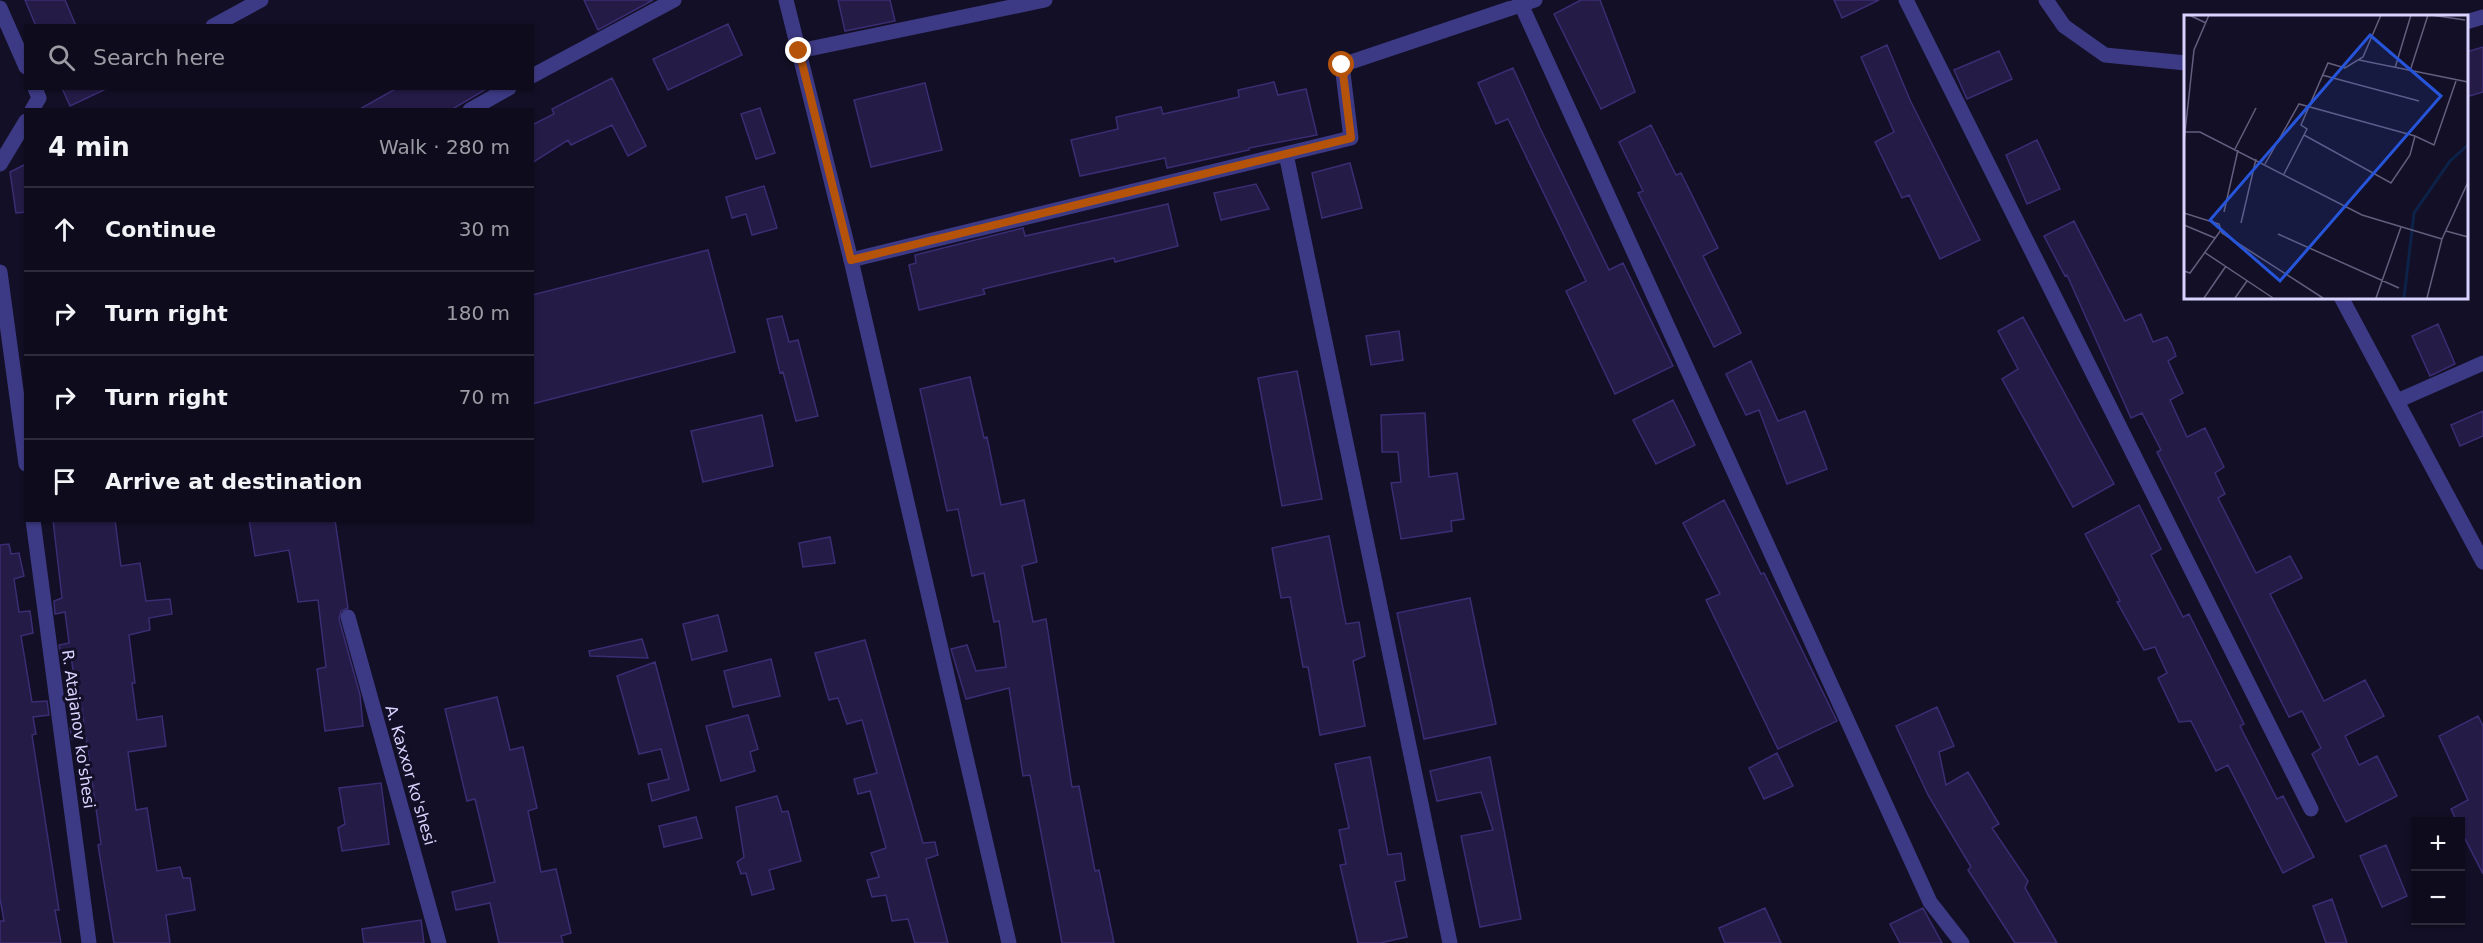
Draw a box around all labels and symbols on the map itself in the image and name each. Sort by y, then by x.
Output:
inset map [2184,15,2468,298]
route end [785,37,811,63]
route start [1328,51,1354,77]
street label: R. Atajanov ko'shesi [58,648,99,810]
street label: A. Kaxxor ko'shesi [381,703,440,847]

